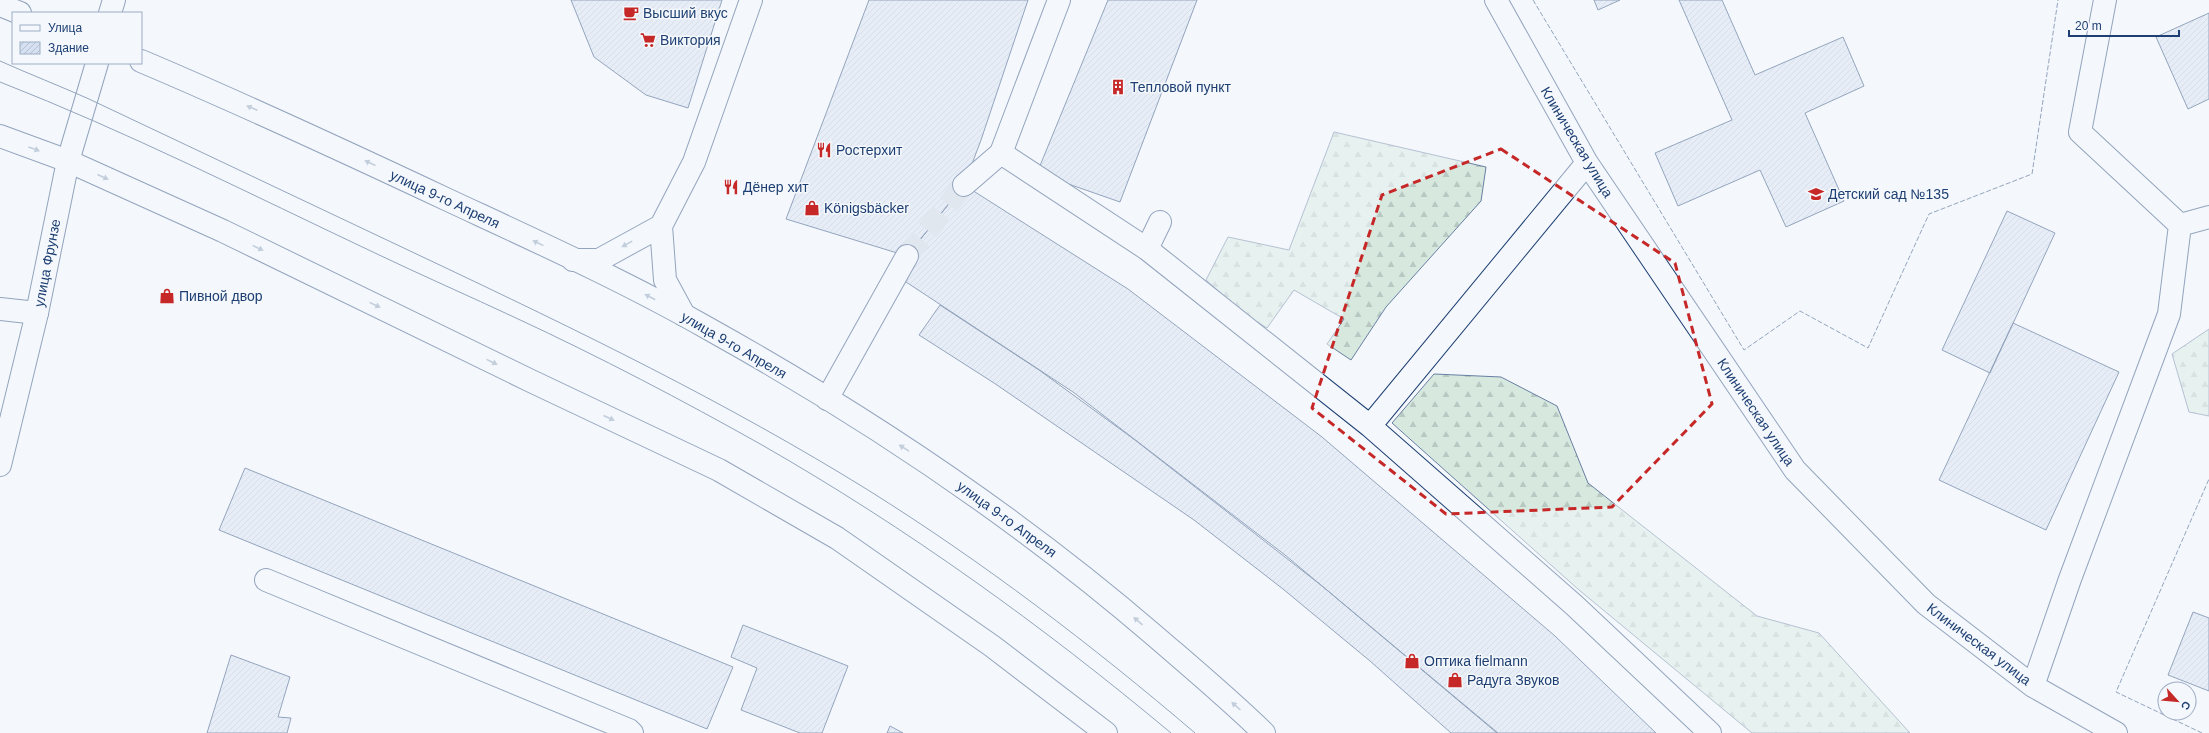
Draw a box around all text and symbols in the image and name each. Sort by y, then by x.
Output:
cafe icon: Высший вкус [622,4,640,22]
place label: Высший вкус [643,5,728,21]
legend [12,12,142,64]
scale bar [2069,12,2179,38]
text: 20 m [2075,19,2102,33]
text: Улица [48,21,82,35]
supermarket icon: Виктория [639,31,657,49]
place label: Виктория [660,32,721,48]
text: Здание [48,41,89,55]
building icon: Тепловой пункт [1109,78,1127,96]
place label: Тепловой пункт [1130,79,1232,95]
street label: Клиническая улица [1538,84,1616,200]
one-way arrow [246,105,258,112]
restaurant icon: Ростерхит [815,141,833,159]
place label: Ростерхит [836,142,903,158]
one-way arrow [28,146,40,152]
one-way arrow [364,160,376,166]
street label: улица 9-го Апреля [388,167,502,231]
one-way arrow [98,174,109,180]
restaurant icon: Дёнер хит [722,178,740,196]
place label: Дёнер хит [743,179,809,195]
school or university icon: Детский сад №135 [1807,185,1825,203]
place label: Детский сад №135 [1828,186,1949,202]
shop icon: Königsbäcker [803,199,821,217]
place label: Königsbäcker [824,200,909,216]
street label: улица Фрунзе [31,217,63,308]
one-way arrow [532,240,544,246]
one-way arrow [621,241,633,248]
one-way arrow [253,245,264,251]
shop icon: Пивной двор [158,287,176,305]
place label: Пивной двор [179,288,263,304]
one-way arrow [644,294,655,301]
one-way arrow [370,302,381,308]
street label: улица 9-го Апреля [678,308,790,382]
street label: Клиническая улица [1714,355,1798,469]
one-way arrow [486,359,498,365]
one-way arrow [604,415,615,421]
one-way arrow [899,444,909,452]
street label: улица 9-го Апреля [954,478,1060,560]
street label: Клиническая улица [1924,600,2034,688]
one-way arrow [1132,616,1143,625]
shop icon: Оптика fielmann [1403,652,1421,670]
place label: Оптика fielmann [1424,653,1528,669]
shop icon: Радуга Звуков [1446,671,1464,689]
place label: Радуга Звуков [1467,672,1559,688]
north arrow [2157,681,2197,721]
text: С [2179,699,2193,712]
one-way arrow [1231,701,1241,710]

